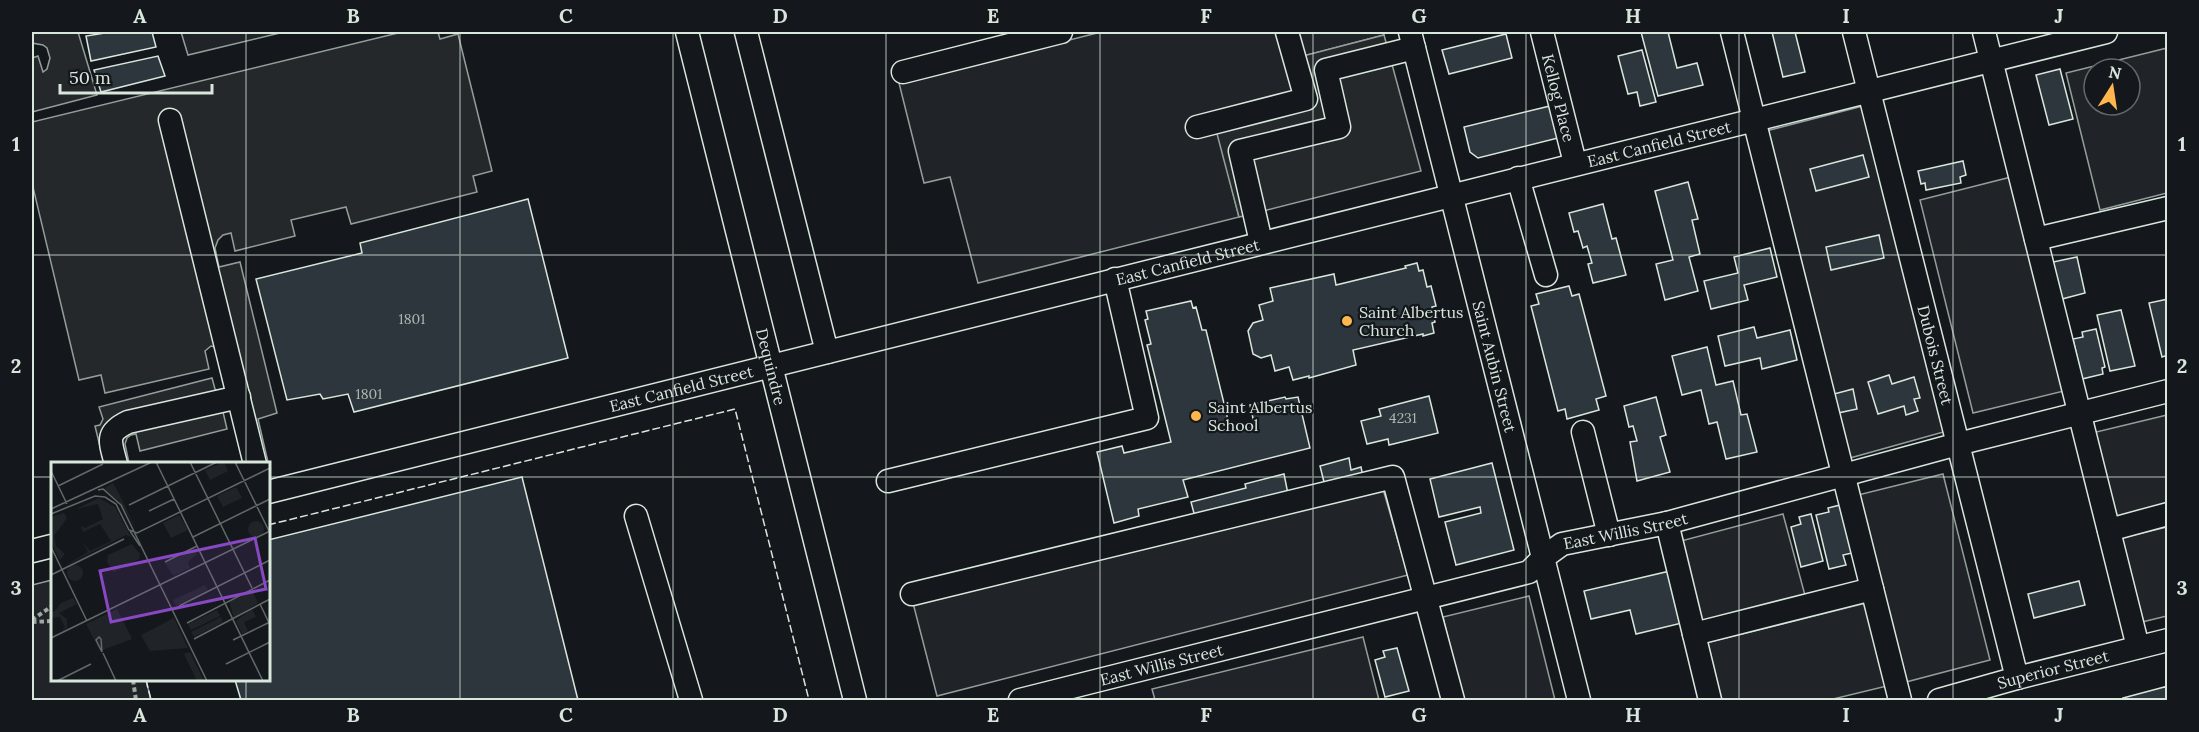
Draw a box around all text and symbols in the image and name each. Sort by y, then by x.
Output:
text: A [133,3,147,28]
text: B [346,3,360,28]
text: C [559,3,573,28]
text: D [772,3,788,28]
text: E [987,3,999,28]
text: F [1200,3,1212,28]
text: G [1411,3,1427,28]
text: H [1625,3,1641,28]
text: I [1842,3,1850,28]
text: J [2054,3,2064,28]
street label: Kellog Place [1538,52,1579,144]
scale bar [60,57,212,95]
north arrow [2082,57,2142,117]
text: N [2107,61,2123,83]
text: 50 m [69,66,111,89]
street label: East Canfield Street [1585,116,1734,171]
text: 1 [12,131,20,156]
text: 1 [2178,131,2186,156]
street label: East Canfield Street [1114,234,1262,289]
street label: Saint Aubin Street [1468,299,1521,435]
place label: Saint Albertus Church [1359,302,1463,340]
street label: Dubois Street [1913,303,1958,407]
house number: 1801 [399,310,425,328]
marker: Saint Albertus Church [1340,314,1354,328]
street label: Dequindre [752,326,791,407]
text: 2 [11,353,21,378]
text: 2 [2177,353,2187,378]
street label: East Canfield Street [607,361,756,416]
house number: 1801 [356,385,382,403]
place label: Saint Albertus School [1208,397,1312,435]
marker: Saint Albertus School [1189,409,1203,423]
house number: 4231 [1389,409,1417,427]
inset map [51,462,270,681]
street label: East Willis Street [1562,508,1691,554]
text: 3 [10,575,22,600]
text: 3 [2176,575,2188,600]
street label: East Willis Street [1098,639,1226,690]
street label: Superior Street [1995,645,2111,693]
text: A [133,702,147,727]
text: B [346,702,360,727]
text: C [559,702,573,727]
text: D [772,702,788,727]
text: E [987,702,999,727]
text: F [1200,702,1212,727]
text: G [1411,702,1427,727]
text: H [1625,702,1641,727]
text: I [1842,702,1850,727]
text: J [2054,702,2064,727]

